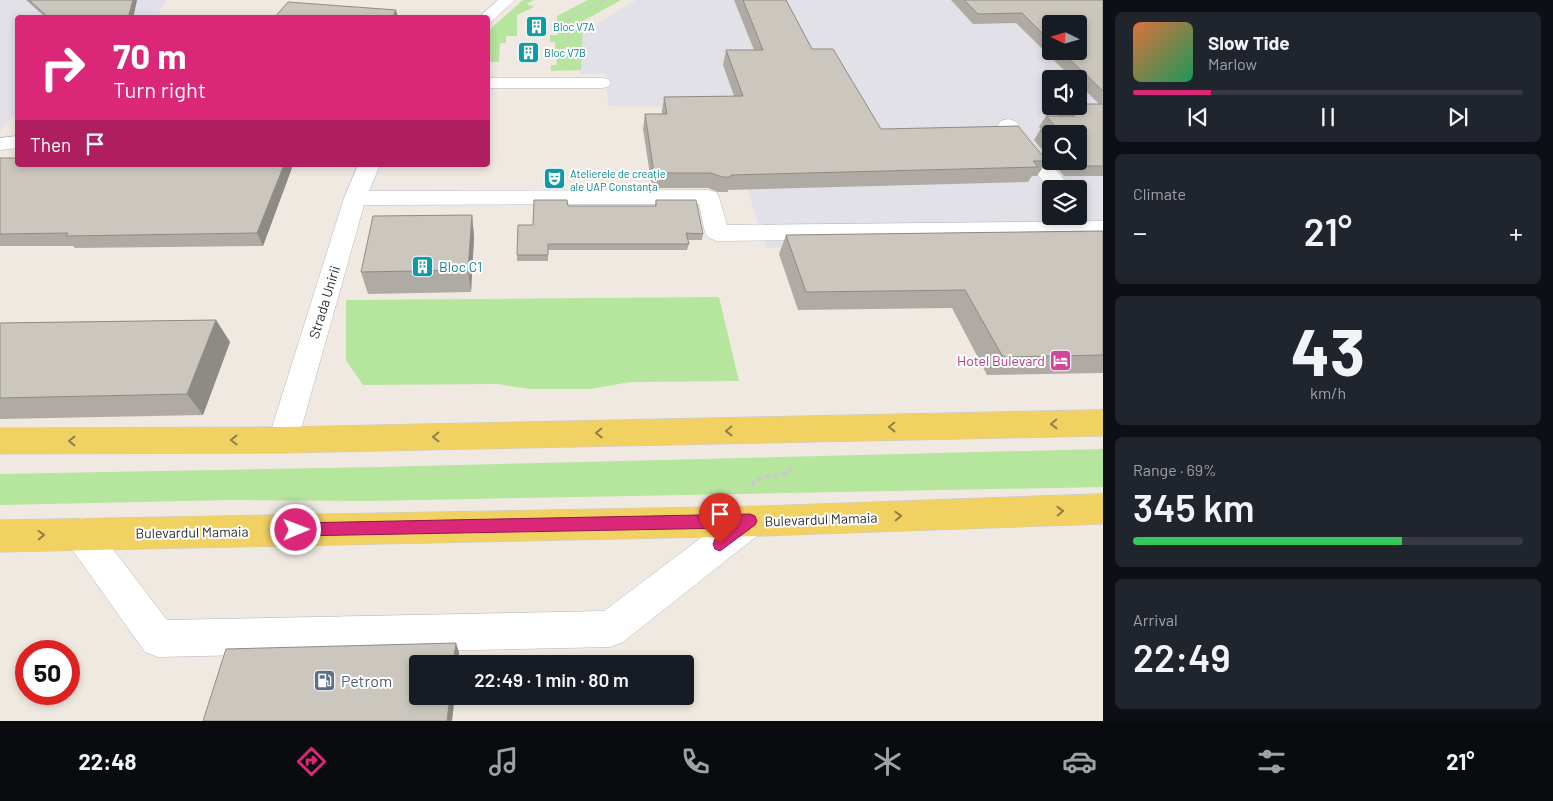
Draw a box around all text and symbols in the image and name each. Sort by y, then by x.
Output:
building icon: Bloc V7A [525,14,549,38]
north arrow [1042,15,1088,60]
map controls [1042,15,1087,225]
place label: Bloc V7A [553,20,595,33]
text: Slow Tide [1208,31,1290,54]
text: 70 m [113,34,187,76]
icon: right [30,35,95,100]
building icon: Bloc V7B [516,40,540,64]
place label: Bloc V7B [544,46,586,59]
text: Marlow [1208,54,1257,73]
button: sound [1042,70,1087,115]
text: Turn right [113,76,206,102]
icon: previous [1184,103,1212,131]
icon: pause [1314,103,1342,131]
icon: next [1444,103,1472,131]
button: search [1042,125,1087,170]
icon: arrive [81,130,109,158]
text: Then [30,133,71,156]
theatre icon: Atelierele de creație ale UAP Constanța [542,167,566,191]
place label: Atelierele de creație ale UAP Constanța [570,167,666,193]
button: layers [1042,180,1087,225]
text: Climate [1133,184,1186,203]
text: 21° [1304,208,1352,254]
text: − [1133,215,1147,249]
text: + [1509,215,1523,249]
building icon: Bloc C1 [411,254,435,278]
place label: Bloc C1 [439,258,482,275]
street label: Strada Unirii [305,263,343,341]
text: 43 [1291,311,1365,389]
hotel icon: Hotel Bulevard [1049,348,1073,372]
place label: Hotel Bulevard [957,352,1045,369]
text: km/h [1310,383,1346,402]
one-way arrow [1050,419,1058,429]
one-way arrow [888,422,896,432]
one-way arrow [725,425,733,436]
one-way arrow [594,428,602,439]
one-way arrow [432,432,440,442]
one-way arrow [230,435,238,445]
one-way arrow [67,436,75,446]
text: Range · 69% [1133,460,1217,479]
text: 345 km [1133,484,1255,530]
pin [699,493,741,544]
icon: arrive [706,500,734,528]
position arrow [269,503,321,555]
one-way arrow [1057,505,1065,516]
street label: Bulevardul Mamaia [764,509,878,529]
one-way arrow [894,511,902,521]
street label: Bulevardul Mamaia [135,523,249,541]
one-way arrow [37,530,45,540]
text: Arrival [1133,610,1178,629]
text: 22:49 [1133,634,1231,680]
speed limit sign: 50 [15,640,80,705]
fuel station icon: Petrom [313,668,337,692]
text: 22:49 · 1 min · 80 m [474,668,629,691]
place label: Petrom [341,671,392,690]
icon: directions [294,744,329,779]
icon: music [486,744,521,779]
icon: phone [678,744,713,779]
icon: climate [870,744,905,779]
icon: car [1062,744,1097,779]
icon: filters [1254,744,1289,779]
text: 22:48 [79,748,136,774]
text: 21° [1446,748,1474,774]

